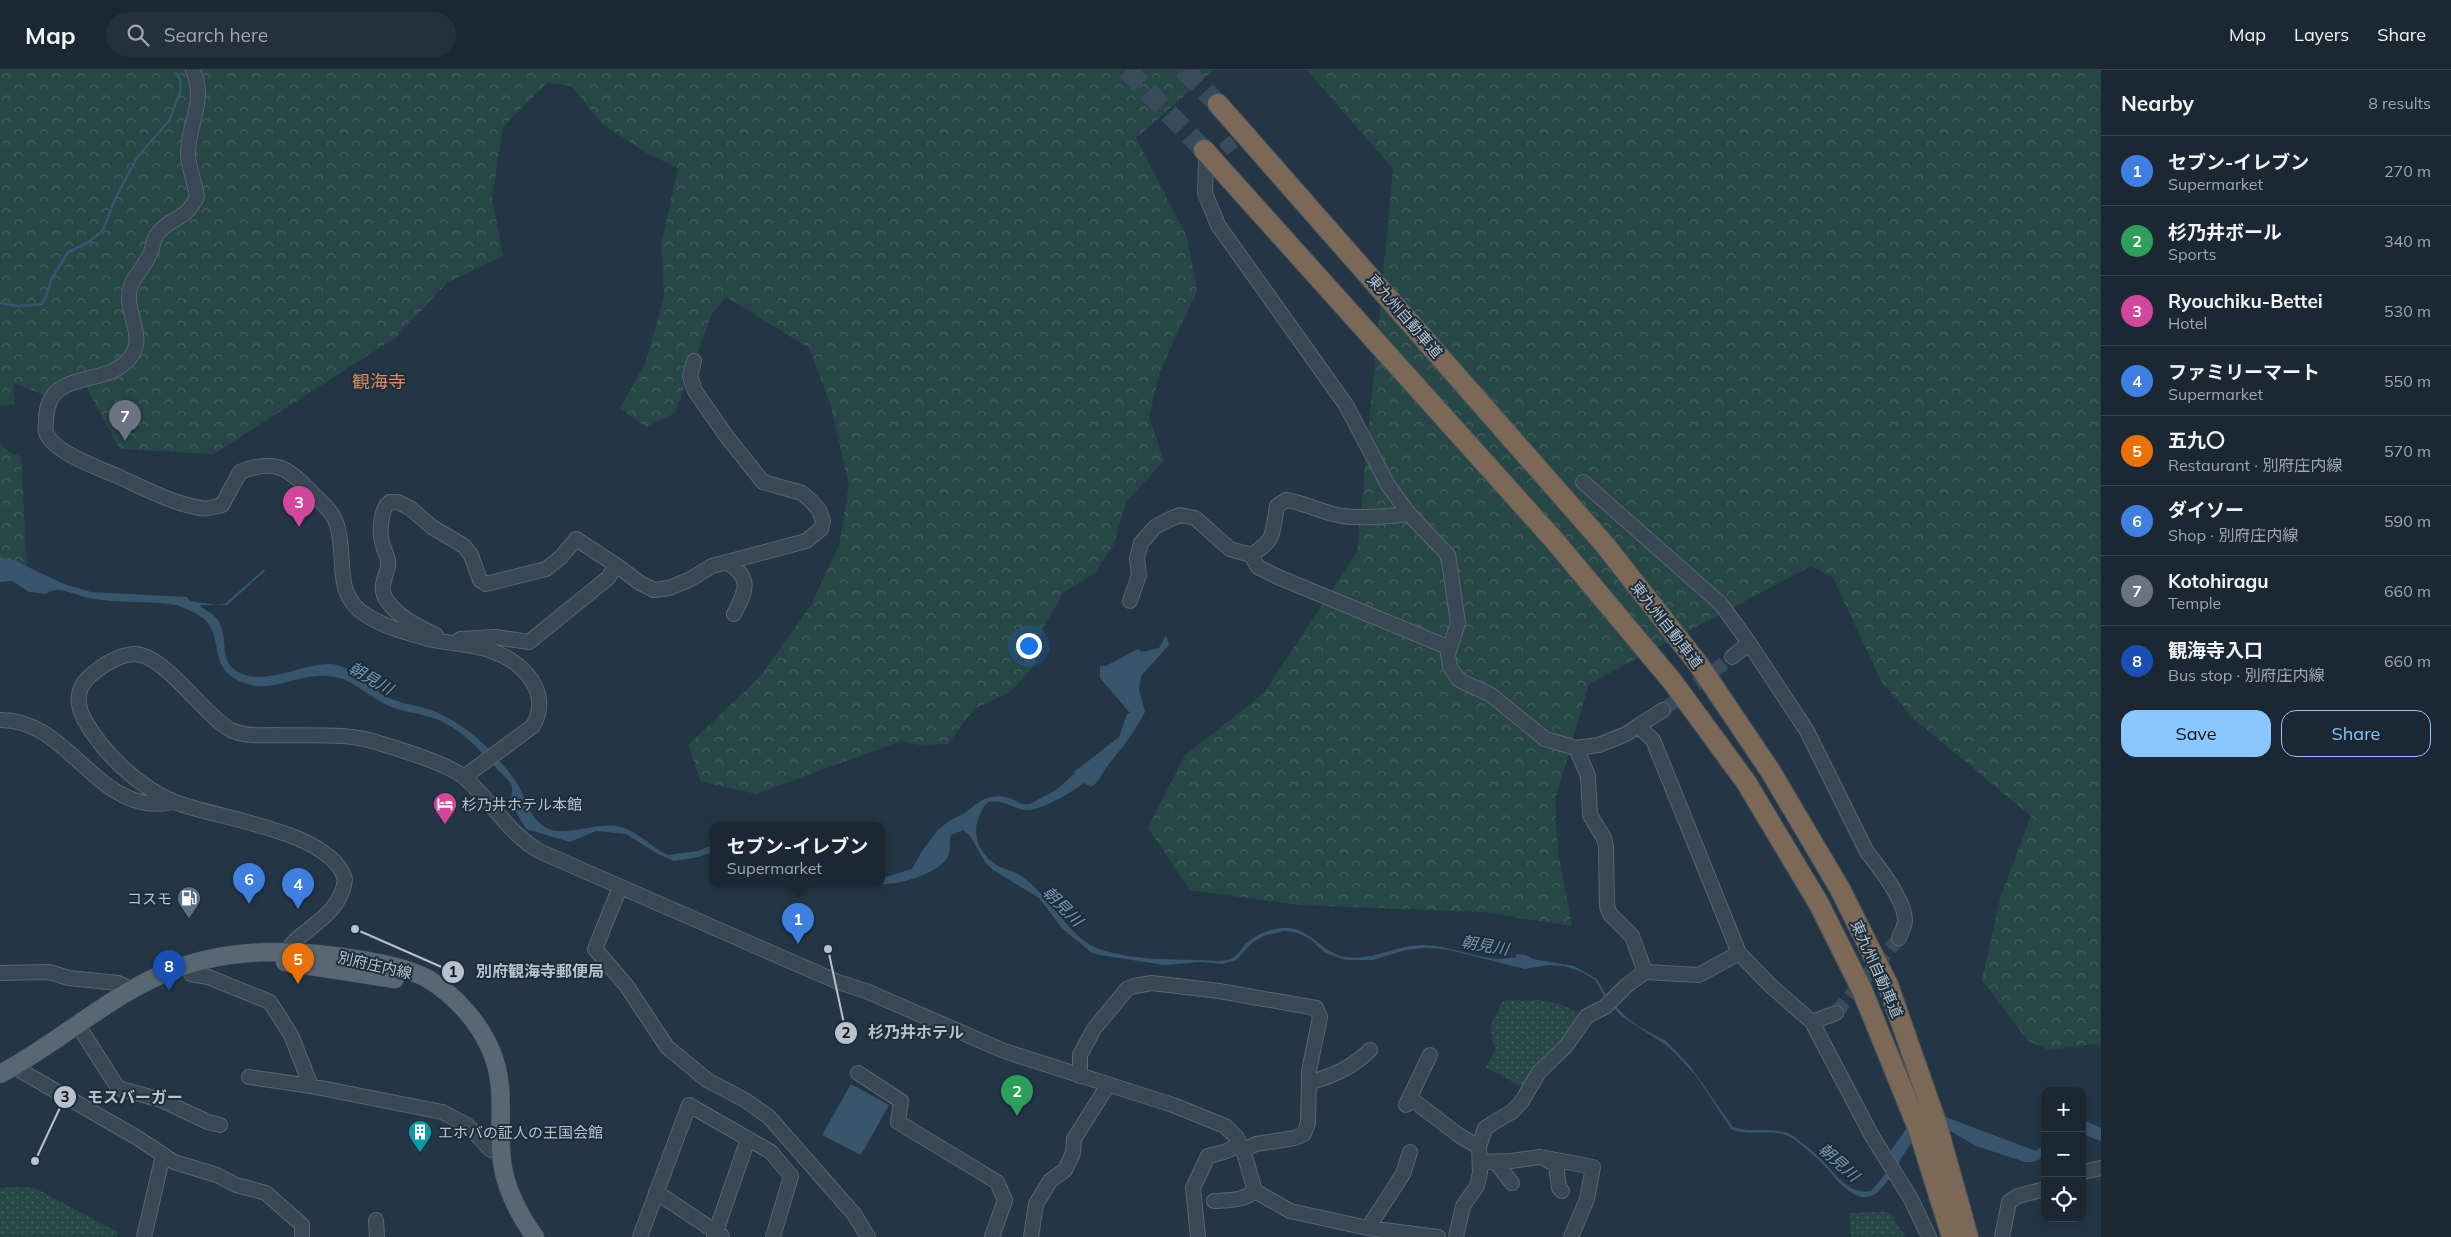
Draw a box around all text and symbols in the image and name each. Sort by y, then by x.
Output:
search box [106,12,456,57]
text: Map [25,20,76,50]
icon: search [124,21,152,49]
text: Search here [164,23,268,47]
text: Map [2229,23,2266,46]
text: Layers [2294,23,2349,46]
text: Share [2377,23,2426,46]
text: Nearby [2121,90,2194,116]
text: 8 results [2368,93,2431,113]
text: セブン-イレブン [2168,150,2309,174]
text: 1 [2132,161,2142,181]
text: 270 m [2384,161,2431,181]
text: Supermarket [2168,174,2263,194]
text: 杉乃井ボール [2168,220,2282,244]
text: 2 [2132,231,2142,251]
text: 340 m [2384,231,2431,251]
text: Sports [2168,244,2216,264]
street label: 東九州自動車道 [1363,270,1447,362]
text: Ryouchiku-Bettei [2168,289,2323,313]
text: 3 [2132,301,2142,321]
text: 530 m [2384,301,2431,321]
text: Hotel [2168,313,2207,333]
text: ファミリーマート [2168,360,2320,384]
district label: 観海寺 [352,370,406,393]
text: 4 [2132,371,2142,391]
text: 550 m [2384,371,2431,391]
text: Supermarket [2168,384,2263,404]
pin: 7 [109,400,141,441]
text: 五九〇 [2168,428,2225,452]
text: 5 [2132,441,2142,461]
text: 570 m [2384,441,2431,461]
text: Restaurant · 別府庄内線 [2168,455,2342,475]
pin: 3 [283,486,315,527]
text: ダイソー [2168,498,2244,522]
text: 6 [2132,511,2142,531]
text: 590 m [2384,511,2431,531]
text: Shop · 別府庄内線 [2168,525,2298,545]
text: Kotohiragu [2168,569,2269,593]
street label: 東九州自動車道 [1627,578,1707,672]
text: 7 [2132,581,2142,601]
text: 660 m [2384,581,2431,601]
text: Temple [2168,593,2221,613]
your location [1016,633,1042,659]
text: 観海寺入口 [2168,638,2263,662]
text: 8 [2132,651,2142,671]
text: 660 m [2384,651,2431,671]
water label: 朝見川 [345,657,399,700]
text: Bus stop · 別府庄内線 [2168,665,2324,685]
button: Save [2121,710,2271,757]
button: Share [2281,710,2431,757]
hotel icon: 杉乃井ホテル本館 [432,791,458,825]
place label: 杉乃井ホテル本館 [462,795,582,814]
popup [710,822,885,887]
text: セブン-イレブン [727,834,868,858]
text: Supermarket [727,858,822,878]
pin: 6 [233,863,265,904]
pin: 4 [282,868,314,909]
water label: 朝見川 [1039,882,1088,931]
fuel station icon: コスモ [176,885,202,919]
place label: コスモ [127,889,172,908]
pin: 1 [782,903,814,944]
street label: 東九州自動車道 [1847,917,1907,1021]
water label: 朝見川 [1460,931,1512,959]
pin: 5 [282,943,314,984]
street label: 別府庄内線 [336,947,414,983]
pin: 8 [153,950,185,991]
callout: 別府観海寺郵便局 [441,956,614,987]
text: 別府観海寺郵便局 [476,961,604,981]
text: 1 [448,962,458,981]
callout: 杉乃井ホテル [833,1017,974,1048]
text: 杉乃井ホテル [868,1022,964,1042]
text: 2 [841,1023,851,1042]
pin: 2 [1001,1075,1033,1116]
callout: モスバーガー [52,1082,193,1113]
text: 3 [60,1087,70,1106]
text: モスバーガー [87,1087,183,1107]
map controls [2041,1087,2086,1222]
button: + [2041,1087,2086,1132]
building icon: エホバの証人の王国会館 [407,1119,433,1153]
place label: エホバの証人の王国会館 [438,1123,603,1142]
button: − [2041,1132,2086,1177]
water label: 朝見川 [1814,1139,1865,1187]
button: locate [2041,1177,2086,1222]

